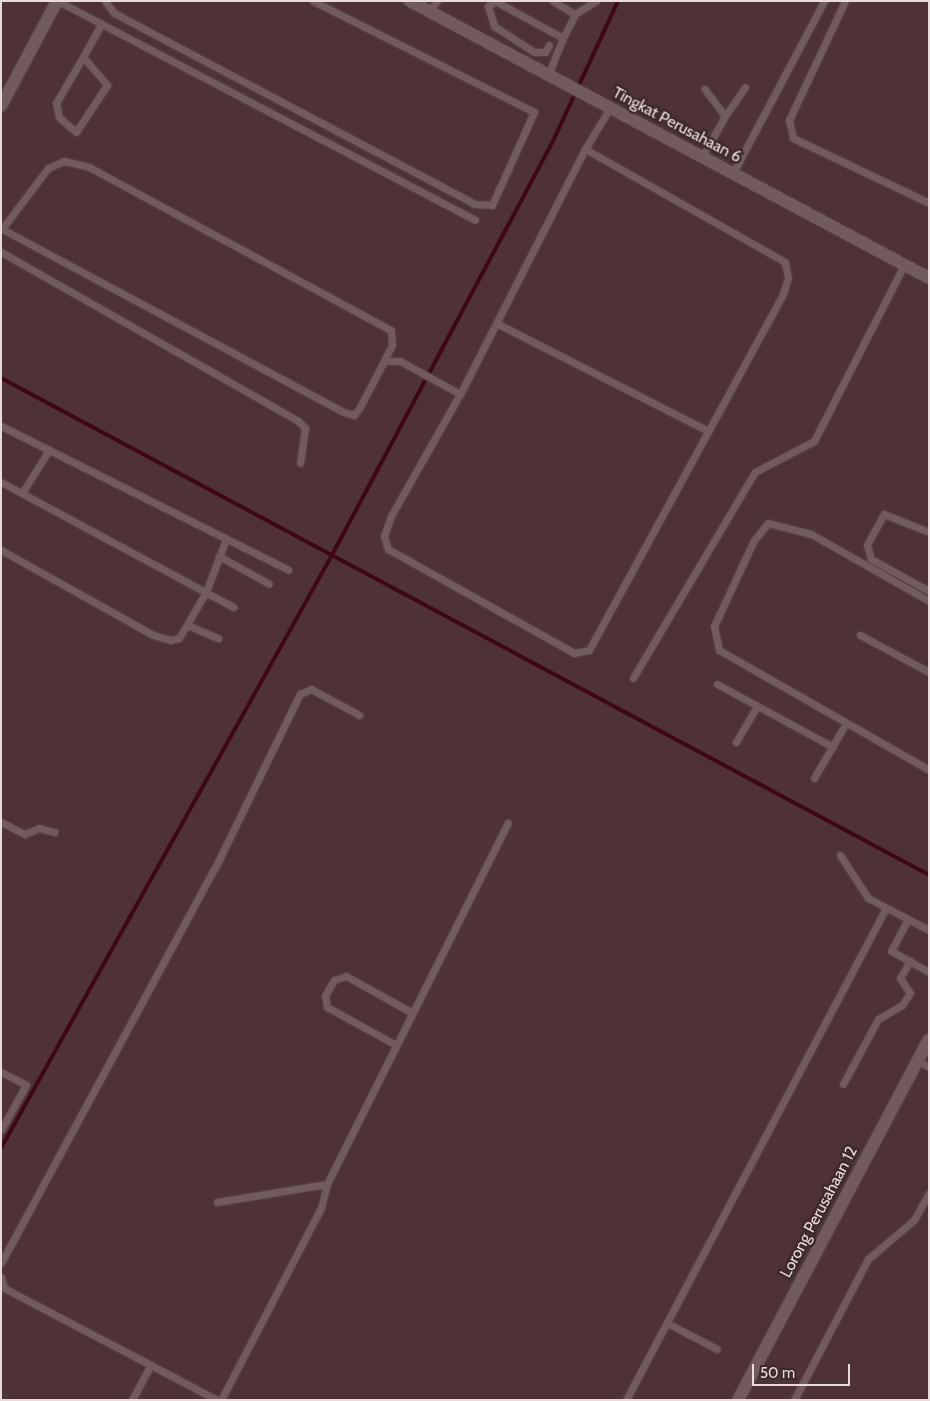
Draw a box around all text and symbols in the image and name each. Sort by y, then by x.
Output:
street label: Tingkat Perusahaan 6 [609,83,745,167]
street label: Lorong Perusahaan 12 [776,1143,862,1281]
scale bar [755,1354,852,1386]
text: 50 m [760,1364,795,1382]

